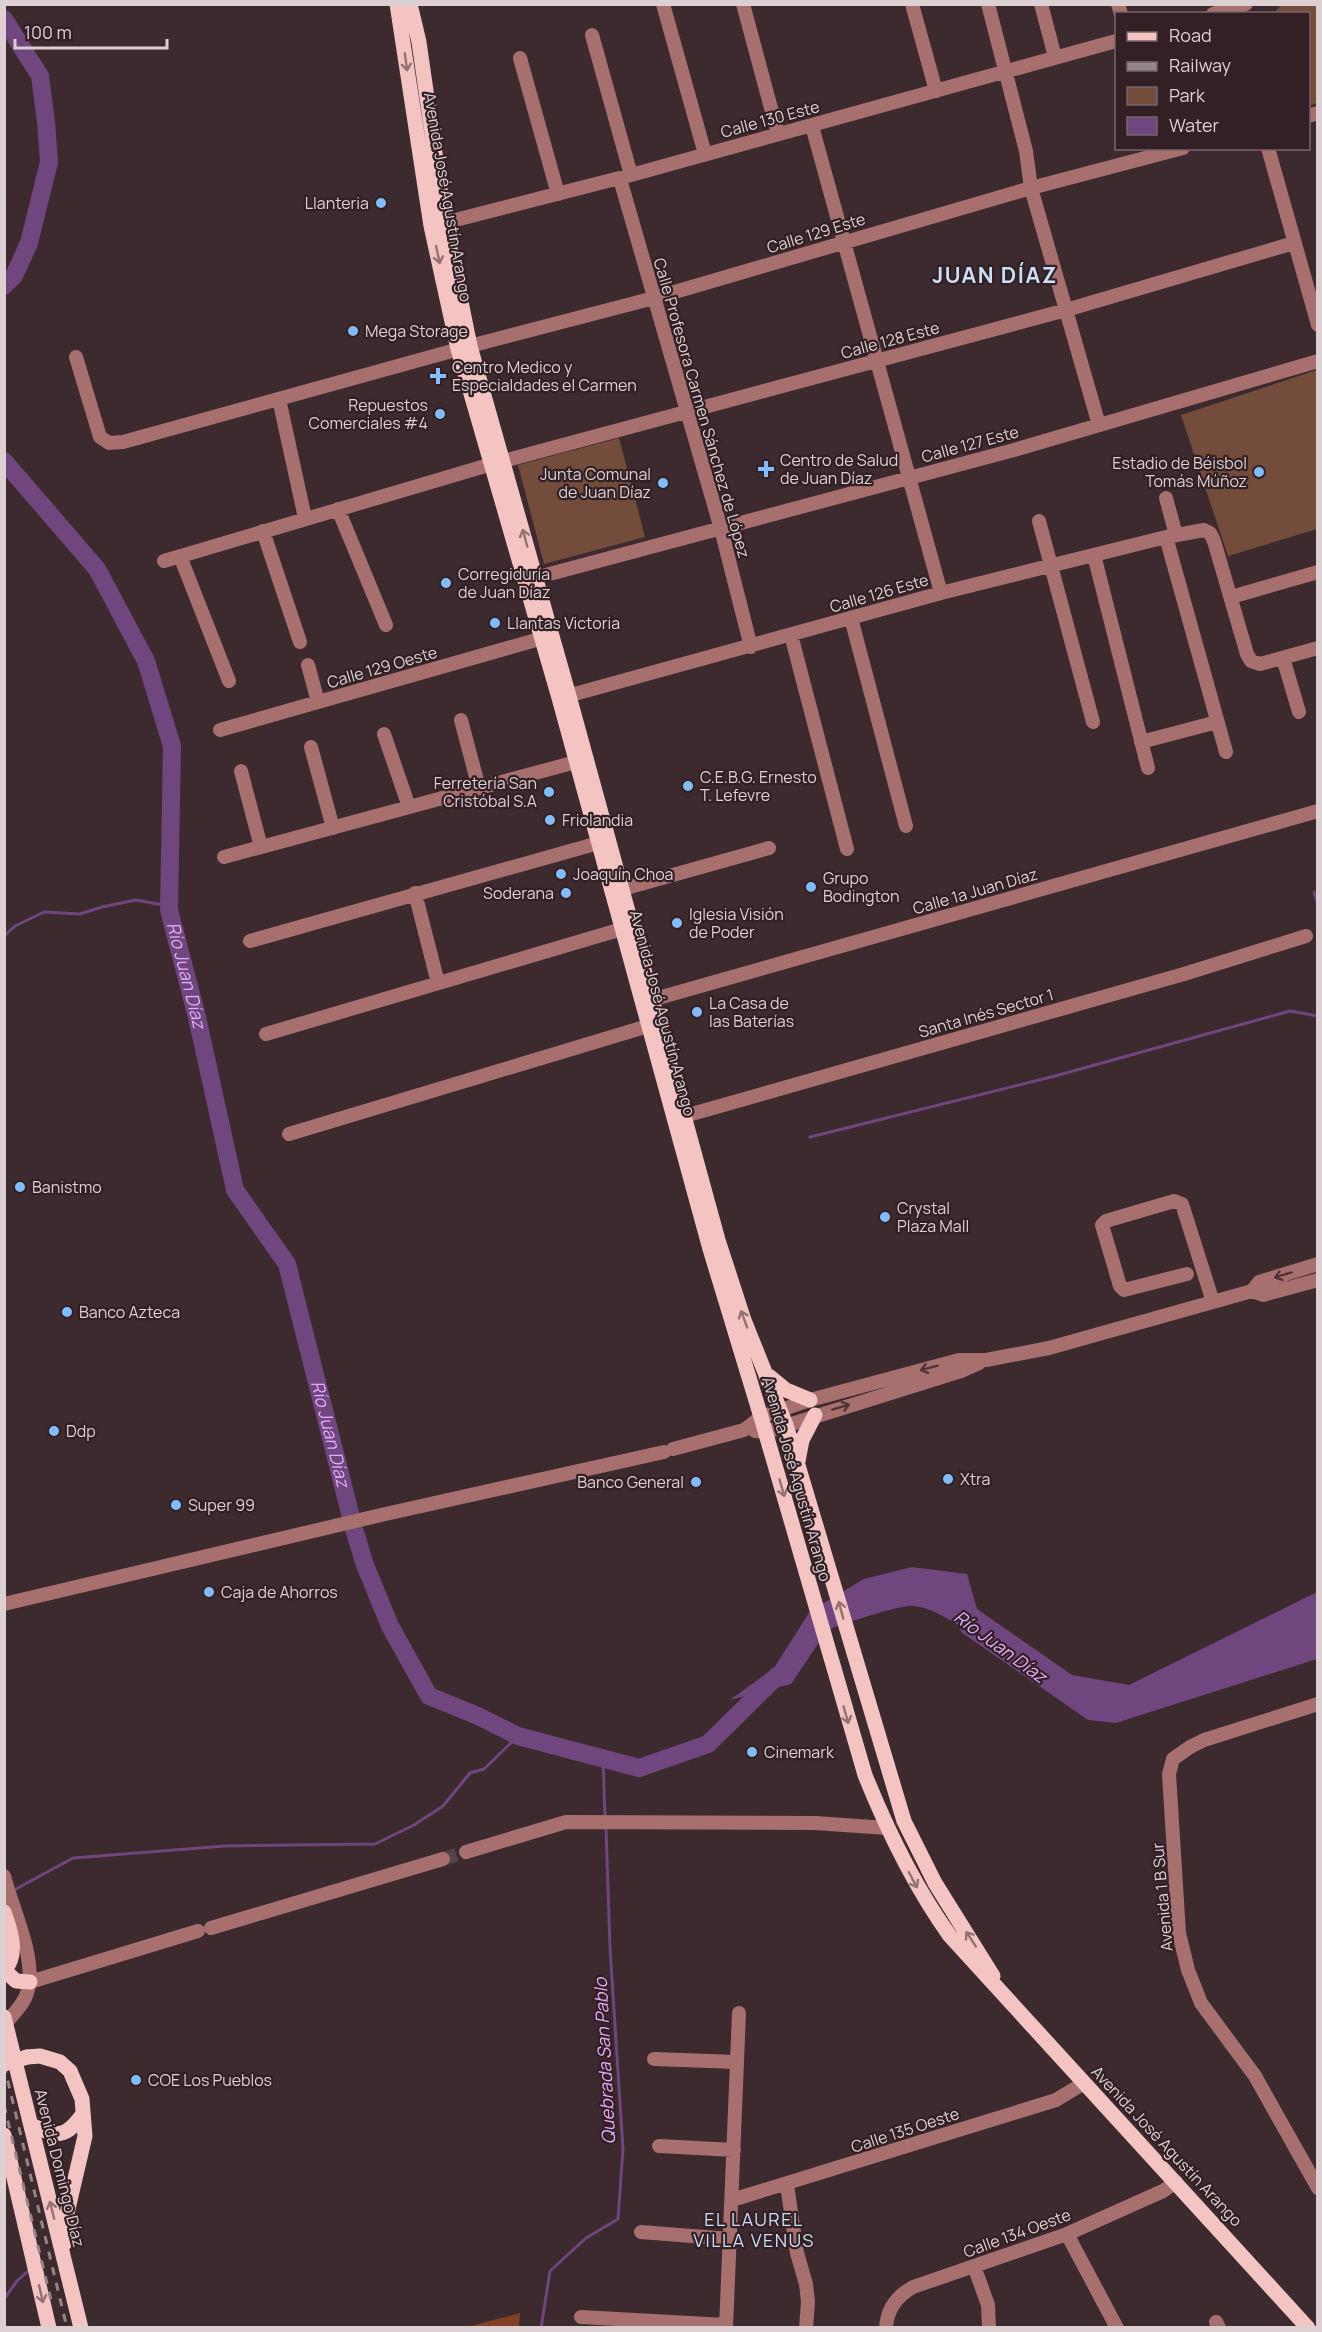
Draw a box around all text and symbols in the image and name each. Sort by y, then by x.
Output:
scale bar [15,12,166,50]
legend [1115,12,1310,150]
text: 100 m [24,20,72,44]
text: Road [1169,23,1212,47]
one-way arrow [401,52,412,72]
text: Railway [1169,53,1231,77]
text: Park [1169,83,1206,107]
street label: Avenida José Agustín Arango [419,91,477,303]
street label: Calle 130 Este [718,95,822,143]
text: Water [1169,113,1219,137]
place label: Llanteria [305,192,369,214]
marker: Llanteria [374,196,388,210]
street label: Calle 129 Este [764,208,868,258]
one-way arrow [432,245,444,264]
street label: Calle Profesora Carmen Sánchez de López [649,255,755,561]
district label: JUAN DÍAZ [932,260,1058,290]
street label: Calle 128 Este [838,316,942,364]
place label: Mega Storage [365,320,468,342]
marker: Mega Storage [346,324,360,338]
place label: Centro Medico y Especialdades el Carmen [452,356,637,396]
marker: Centro Medico y Especialdades el Carmen [429,367,447,385]
place label: Repuestos Comerciales #4 [309,394,428,434]
marker: Repuestos Comerciales #4 [433,407,447,421]
street label: Calle 127 Este [919,420,1021,468]
place label: Centro de Salud de Juan Díaz [780,449,898,489]
place label: Estadio de Béisbol Tomás Múñoz [1112,452,1247,492]
marker: Centro de Salud de Juan Díaz [757,460,775,478]
place label: Junta Comunal de Juan Díaz [540,463,651,503]
marker: Estadio de Béisbol Tomás Múñoz [1252,465,1266,479]
marker: Junta Comunal de Juan Díaz [656,476,670,490]
one-way arrow [519,529,531,548]
place label: Corregiduría de Juan Díaz [458,563,550,603]
street label: Calle 126 Este [827,568,931,618]
marker: Corregiduría de Juan Díaz [439,576,453,590]
place label: Llantas Victoria [507,612,620,634]
marker: Llantas Victoria [488,616,502,630]
street label: Calle 129 Oeste [324,641,440,693]
place label: C.E.B.G. Ernesto T. Lefevre [700,766,817,806]
place label: Ferretería San Cristóbal S.A [434,772,537,812]
marker: C.E.B.G. Ernesto T. Lefevre [681,779,695,793]
marker: Ferretería San Cristóbal S.A [542,785,556,799]
place label: Friolandia [562,809,633,831]
marker: Friolandia [543,813,557,827]
place label: Joaquín Choa [573,863,674,885]
street label: Calle 1a Juan Díaz [910,863,1040,919]
marker: Joaquín Choa [554,867,568,881]
place label: Grupo Bodington [823,867,900,907]
marker: Grupo Bodington [804,880,818,894]
place label: Soderana [483,882,554,904]
marker: Soderana [559,886,573,900]
place label: Iglesia Visión de Poder [689,903,784,943]
street label: Avenida José Agustín Arango [625,908,701,1118]
marker: Iglesia Visión de Poder [670,916,684,930]
water label: Río Juan Díaz [162,919,213,1033]
street label: Santa Inés Sector 1 [916,983,1056,1043]
place label: La Casa de las Baterías [709,992,794,1032]
marker: La Casa de las Baterías [690,1005,704,1019]
place label: Banistmo [32,1176,102,1198]
marker: Banistmo [13,1180,27,1194]
place label: Crystal Plaza Mall [897,1197,969,1237]
marker: Crystal Plaza Mall [878,1210,892,1224]
one-way arrow [1274,1270,1293,1281]
place label: Banco Azteca [79,1301,180,1323]
marker: Banco Azteca [60,1305,74,1319]
one-way arrow [738,1310,749,1329]
one-way arrow [920,1363,939,1374]
street label: Avenida José Agustín Arango [757,1374,837,1584]
water label: Río Juan Díaz [306,1378,357,1492]
one-way arrow [831,1401,850,1412]
place label: Ddp [66,1420,96,1442]
marker: Ddp [47,1424,61,1438]
place label: Xtra [960,1468,990,1490]
place label: Banco General [577,1471,684,1493]
marker: Xtra [941,1472,955,1486]
marker: Banco General [689,1475,703,1489]
one-way arrow [777,1478,788,1497]
place label: Super 99 [188,1494,255,1516]
marker: Super 99 [169,1498,183,1512]
place label: Caja de Ahorros [221,1581,338,1603]
marker: Caja de Ahorros [202,1585,216,1599]
one-way arrow [835,1601,846,1620]
water label: Río Juan Díaz [949,1604,1054,1689]
one-way arrow [841,1706,852,1725]
place label: Cinemark [764,1741,835,1763]
marker: Cinemark [745,1745,759,1759]
street label: Avenida 1 B Sur [1146,1842,1178,1952]
one-way arrow [907,1871,919,1888]
one-way arrow [965,1931,977,1948]
water label: Quebrada San Pablo [588,1976,620,2145]
street label: Avenida José Agustín Arango [1087,2061,1247,2231]
place label: COE Los Pueblos [148,2069,272,2091]
marker: COE Los Pueblos [129,2073,143,2087]
street label: Avenida Domingo Díaz [30,2087,90,2249]
street label: Calle 135 Oeste [848,2102,962,2158]
one-way arrow [45,2200,57,2219]
street label: Calle 134 Oeste [960,2203,1074,2263]
district label: EL LAUREL VILLA VENUS [693,2207,815,2252]
one-way arrow [36,2285,48,2304]

